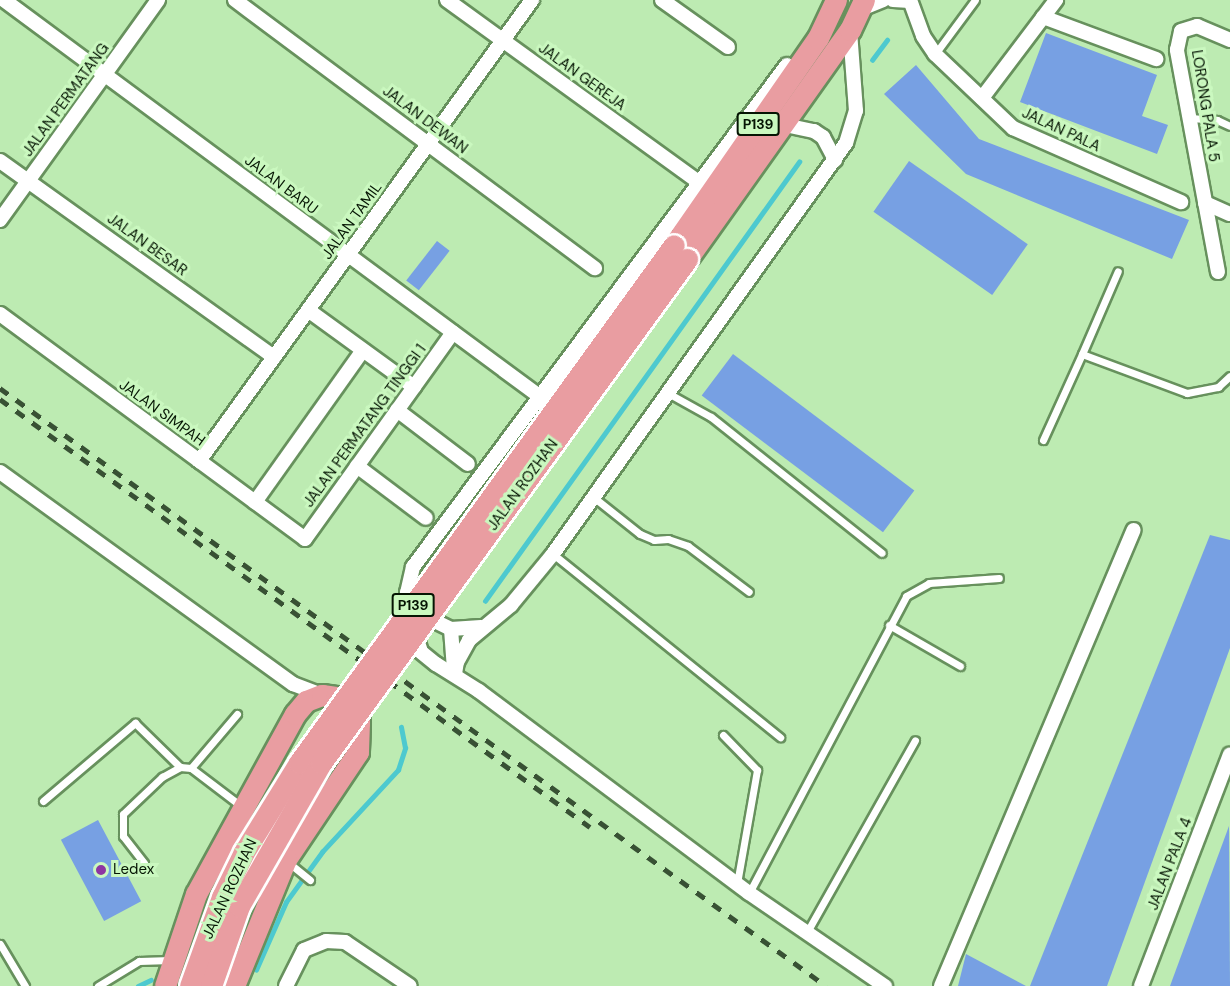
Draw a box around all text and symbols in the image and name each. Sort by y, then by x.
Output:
street label: JALAN GEREJA [535,39,629,115]
street label: JALAN PERMATANG [19,40,113,160]
street label: LORONG PALA 5 [1187,49,1223,163]
street label: JALAN DEWAN [379,82,471,158]
street label: JALAN PALA [1019,104,1103,156]
road number: P139 [736,113,780,135]
street label: JALAN BARU [241,152,321,218]
street label: JALAN TAMIL [318,179,386,263]
street label: JALAN BESAR [104,210,190,280]
street label: JALAN PERMATANG TINGGI 1 [300,341,430,511]
street label: JALAN SIMPAH [116,376,208,450]
street label: JALAN ROZHAN [484,436,562,534]
road number: P139 [390,594,436,616]
street label: JALAN PALA 4 [1144,815,1196,913]
street label: JALAN ROZHAN [199,836,261,942]
place label: Ledex [113,861,154,879]
marker: Ledex [94,863,108,877]

